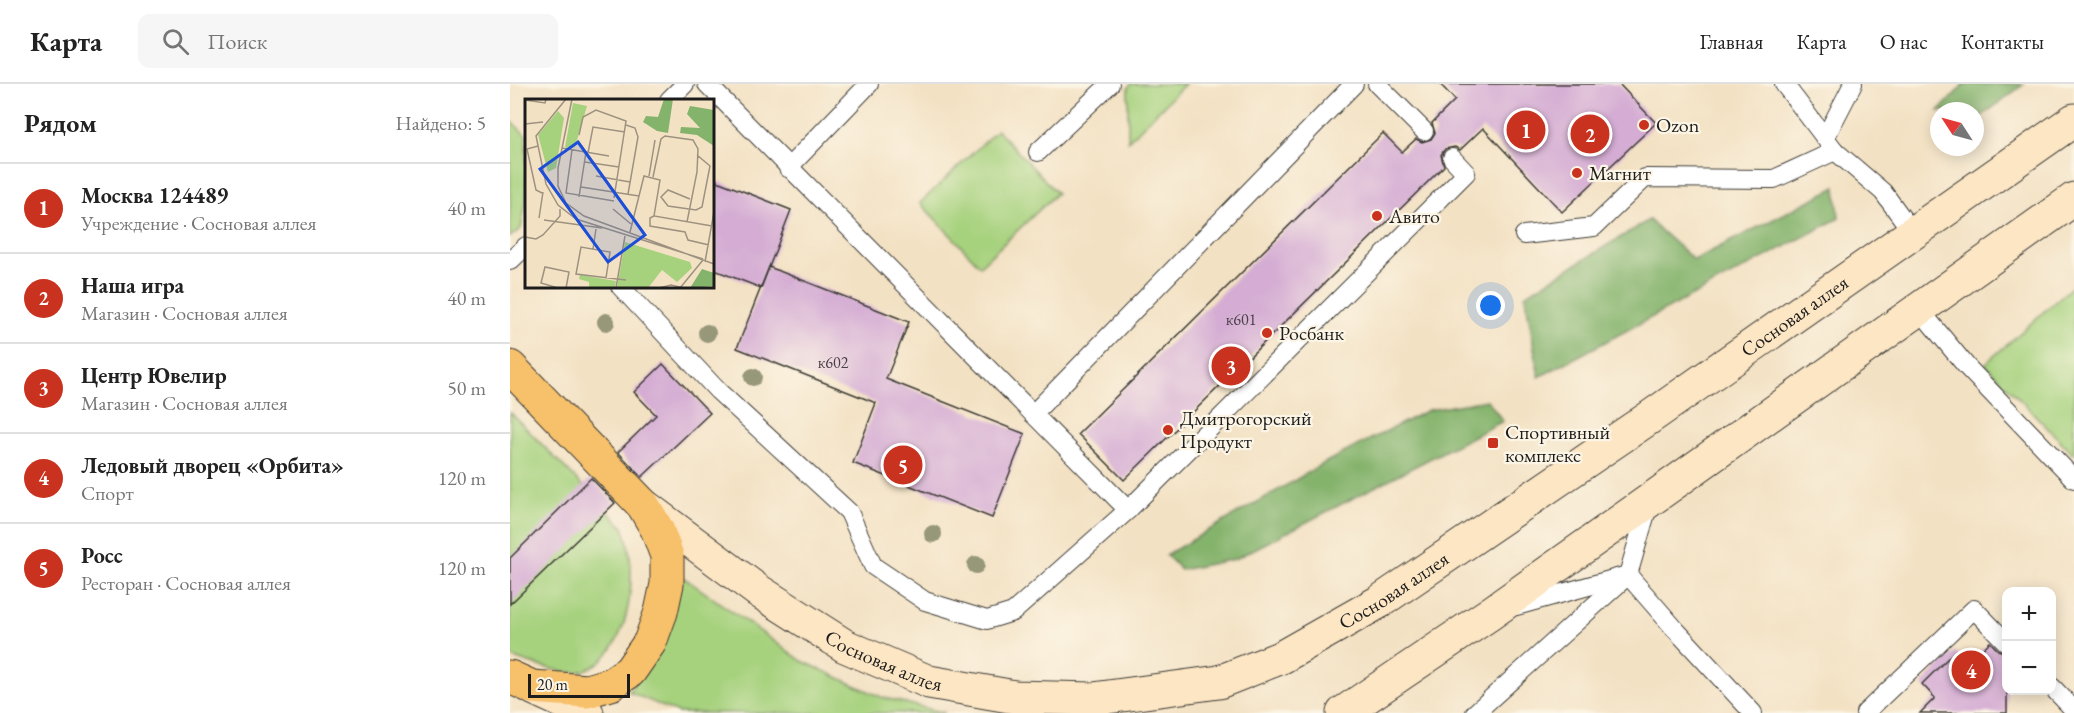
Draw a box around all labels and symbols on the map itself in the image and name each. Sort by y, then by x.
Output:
inset map [525,99,714,288]
north arrow [1930,102,1984,156]
pin: 1 [1506,108,1546,152]
pin: 2 [1570,112,1610,156]
place label: Ozon [1656,112,1700,138]
marker: Ozon [1637,118,1651,132]
place label: Магнит [1589,160,1651,186]
marker: Магнит [1570,166,1584,180]
place label: Авито [1388,203,1440,229]
marker: Авито [1370,209,1384,223]
street label: Сосновая аллея [1736,269,1853,363]
your location [1476,291,1505,320]
house number: к601 [1226,309,1256,330]
place label: Росбанк [1279,320,1345,346]
marker: Росбанк [1260,326,1274,340]
pin: 3 [1212,344,1250,388]
house number: к602 [818,352,849,373]
place label: Дмитрогорский Продукт [1180,405,1312,454]
place label: Спортивный комплекс [1505,419,1610,468]
marker: Дмитрогорский Продукт [1161,423,1175,437]
marker: Спортивный комплекс [1486,436,1500,450]
pin: 5 [884,442,922,488]
street label: Сосновая аллея [1334,546,1453,635]
street label: Сосновая аллея [820,624,944,697]
pin: 4 [1952,648,1990,692]
scale bar [528,671,630,698]

